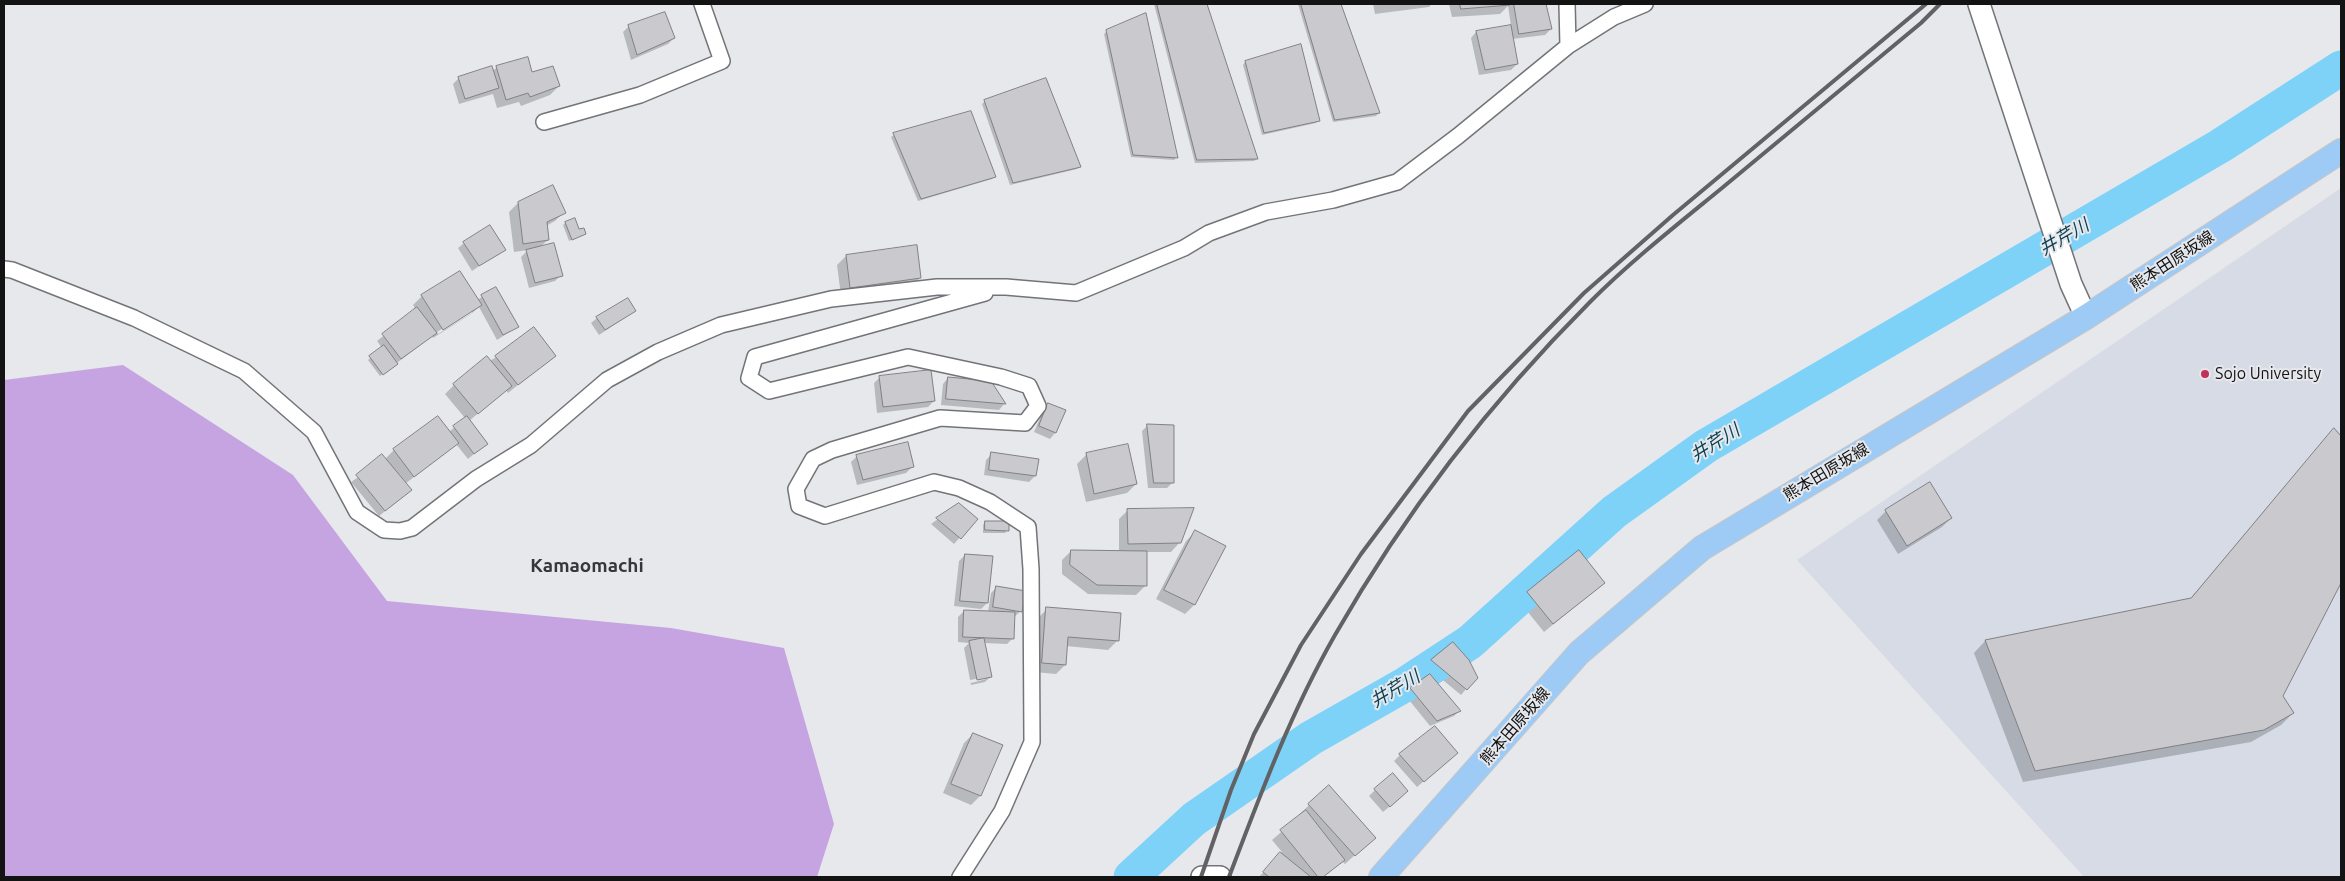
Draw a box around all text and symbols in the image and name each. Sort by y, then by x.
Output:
water label: 井芹川 [2035,214,2093,260]
street label: 熊本田原坂線 [2127,227,2217,295]
place label: Sojo University [2215,364,2321,384]
marker: Sojo University [2199,368,2211,380]
water label: 井芹川 [1686,420,1744,466]
street label: 熊本田原坂線 [1780,439,1872,505]
district label: Kamaomachi [530,555,644,577]
water label: 井芹川 [1366,666,1424,712]
street label: 熊本田原坂線 [1476,683,1554,769]

